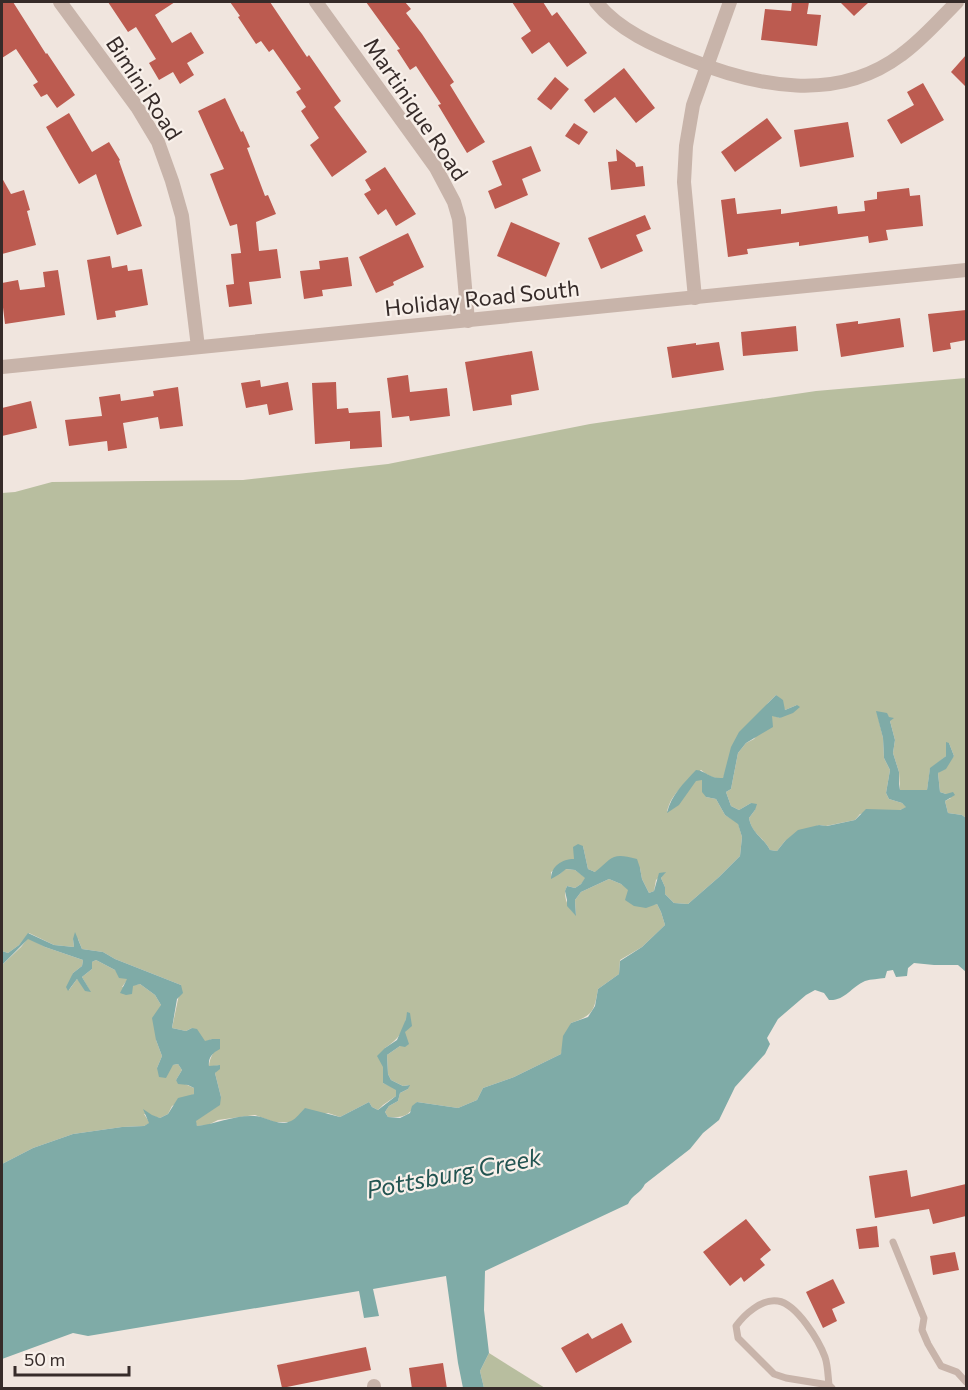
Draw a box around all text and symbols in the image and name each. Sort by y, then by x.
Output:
street label: Bimini Road [101,31,188,145]
street label: Martinique Road [359,32,474,185]
street label: Holiday Road South [383,274,581,321]
water label: Pottsburg Creek [364,1141,545,1204]
scale bar [15,1339,129,1377]
text: 50 m [24,1348,65,1370]

